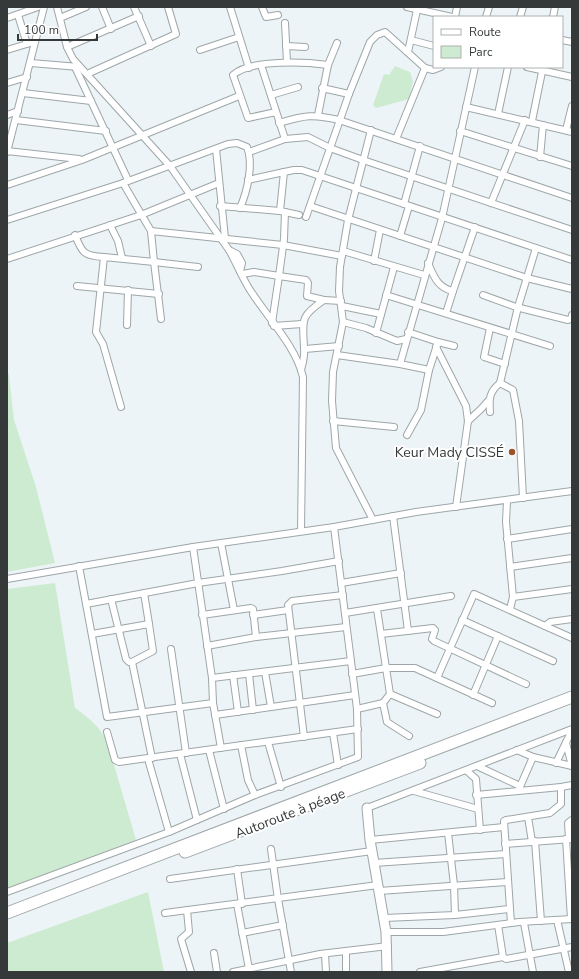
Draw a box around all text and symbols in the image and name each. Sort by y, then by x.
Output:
scale bar [18,16,97,42]
legend [433,16,563,68]
text: 100 m [24,22,59,38]
text: Route [469,24,501,40]
text: Parc [469,44,493,60]
place label: Keur Mady CISSÉ [395,443,504,462]
marker: Keur Mady CISSÉ [507,447,517,457]
street label: Autoroute à péage [232,784,348,843]

